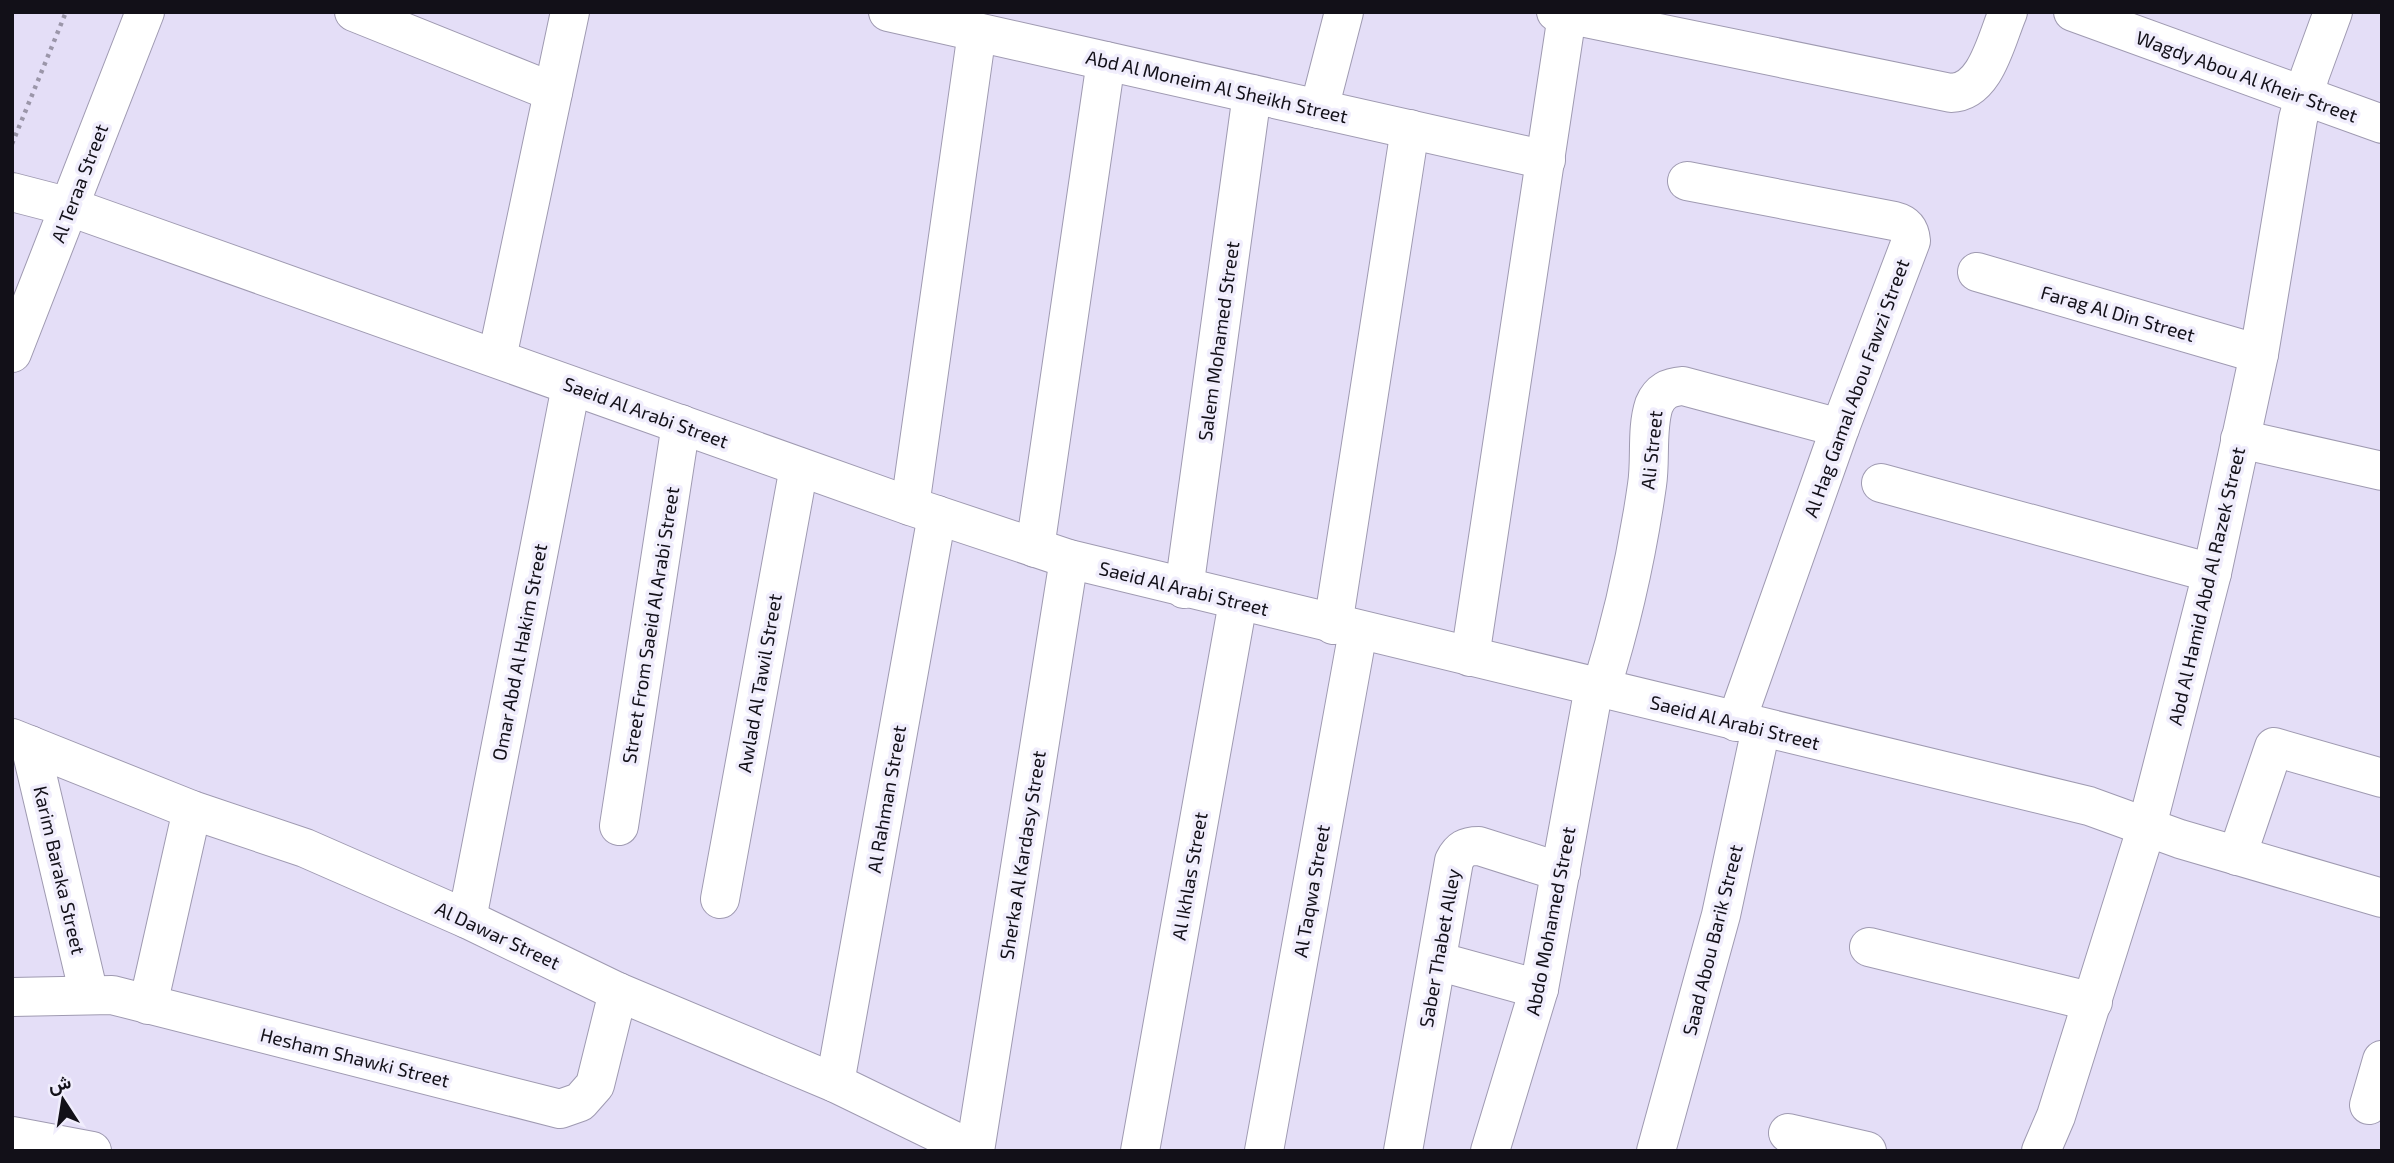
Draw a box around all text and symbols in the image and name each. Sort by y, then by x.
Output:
street label: Wagdy Abou Al Kheir Street [2133,25,2361,127]
street label: Abd Al Moneim Al Sheikh Street [1084,45,1350,127]
street label: Al Teraa Street [46,120,112,246]
street label: Salem Mohamed Street [1193,240,1243,442]
street label: Al Hag Gamal Abou Fawzi Street [1798,256,1914,520]
street label: Farag Al Din Street [2038,280,2198,346]
street label: Saeid Al Arabi Street [560,371,732,453]
street label: Ali Street [1635,409,1667,491]
street label: Abd Al Hamid Abd Al Razek Street [2163,445,2249,727]
street label: Street From Saeid Al Arabi Street [617,485,683,765]
street label: Omar Abd Al Hakim Street [487,542,551,762]
street label: Saeid Al Arabi Street [1097,556,1271,620]
street label: Awlad Al Tawil Street [732,592,786,774]
street label: Saeid Al Arabi Street [1648,690,1822,754]
street label: Al Rahman Street [862,723,910,875]
street label: Sherka Al Kardasy Street [994,749,1050,961]
street label: Karim Baraka Street [29,783,91,957]
street label: Al Ikhlas Street [1166,810,1212,942]
street label: Al Taqwa Street [1288,823,1334,959]
street label: Abdo Mohamed Street [1520,824,1580,1018]
street label: Saad Abou Barik Street [1677,842,1747,1038]
street label: Saber Thabet Alley [1414,867,1464,1029]
street label: Al Dawar Street [432,896,564,974]
street label: Hesham Shawki Street [258,1022,452,1092]
north arrow [28,1065,98,1135]
text: ش [46,1069,73,1097]

